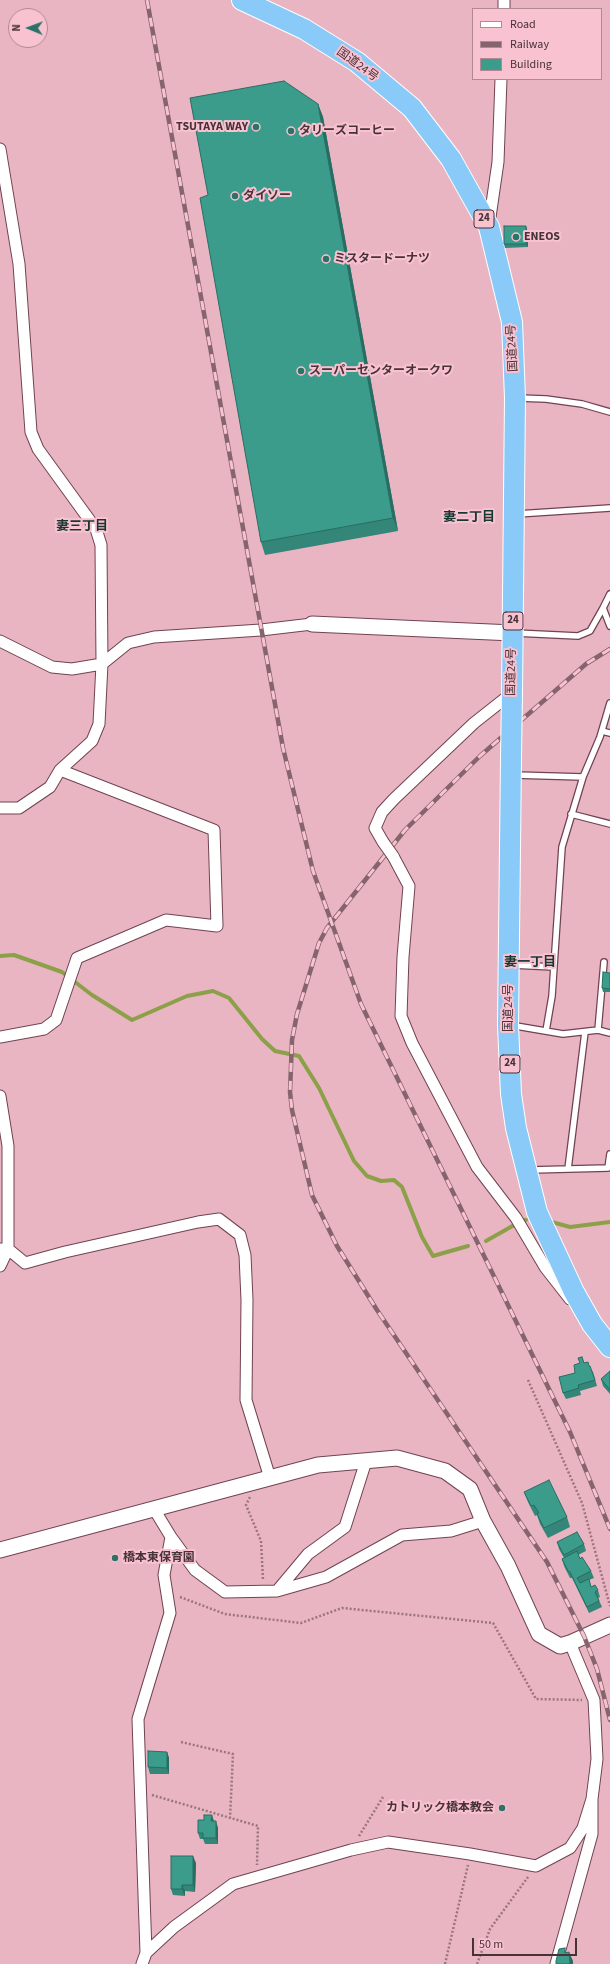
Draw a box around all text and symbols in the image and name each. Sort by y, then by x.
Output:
north arrow [8,8,48,48]
legend [472,8,602,80]
text: Road [510,16,536,33]
text: N [9,24,24,32]
text: Railway [510,36,549,53]
street label: 国道24号 [333,45,381,85]
text: Building [510,56,552,73]
place label: TSUTAYA WAY [176,120,248,134]
marker: TSUTAYA WAY [251,122,261,132]
place label: タリーズコーヒー [299,124,395,138]
marker: タリーズコーヒー [286,126,296,136]
place label: ダイソー [243,189,291,203]
marker: ダイソー [230,191,240,201]
road number: 24 [474,210,494,228]
place label: ENEOS [524,230,560,244]
marker: ENEOS [511,232,521,242]
place label: ミスタードーナツ [334,252,430,266]
marker: ミスタードーナツ [321,254,331,264]
street label: 国道24号 [505,324,521,372]
place label: スーパーセンターオークワ [309,364,453,378]
marker: スーパーセンターオークワ [296,366,306,376]
district label: 妻二丁目 [443,510,495,526]
district label: 妻三丁目 [56,519,108,535]
road number: 24 [503,612,523,630]
street label: 国道24号 [504,648,520,696]
district label: 妻一丁目 [504,955,556,971]
street label: 国道24号 [502,984,516,1032]
road number: 24 [500,1055,520,1073]
place label: 橋本東保育園 [123,1551,195,1565]
marker: 橋本東保育園 [110,1553,120,1563]
place label: カトリック橋本教会 [386,1801,494,1815]
marker: カトリック橋本教会 [497,1803,507,1813]
scale bar [474,1930,579,1956]
text: 50 m [479,1936,503,1953]

